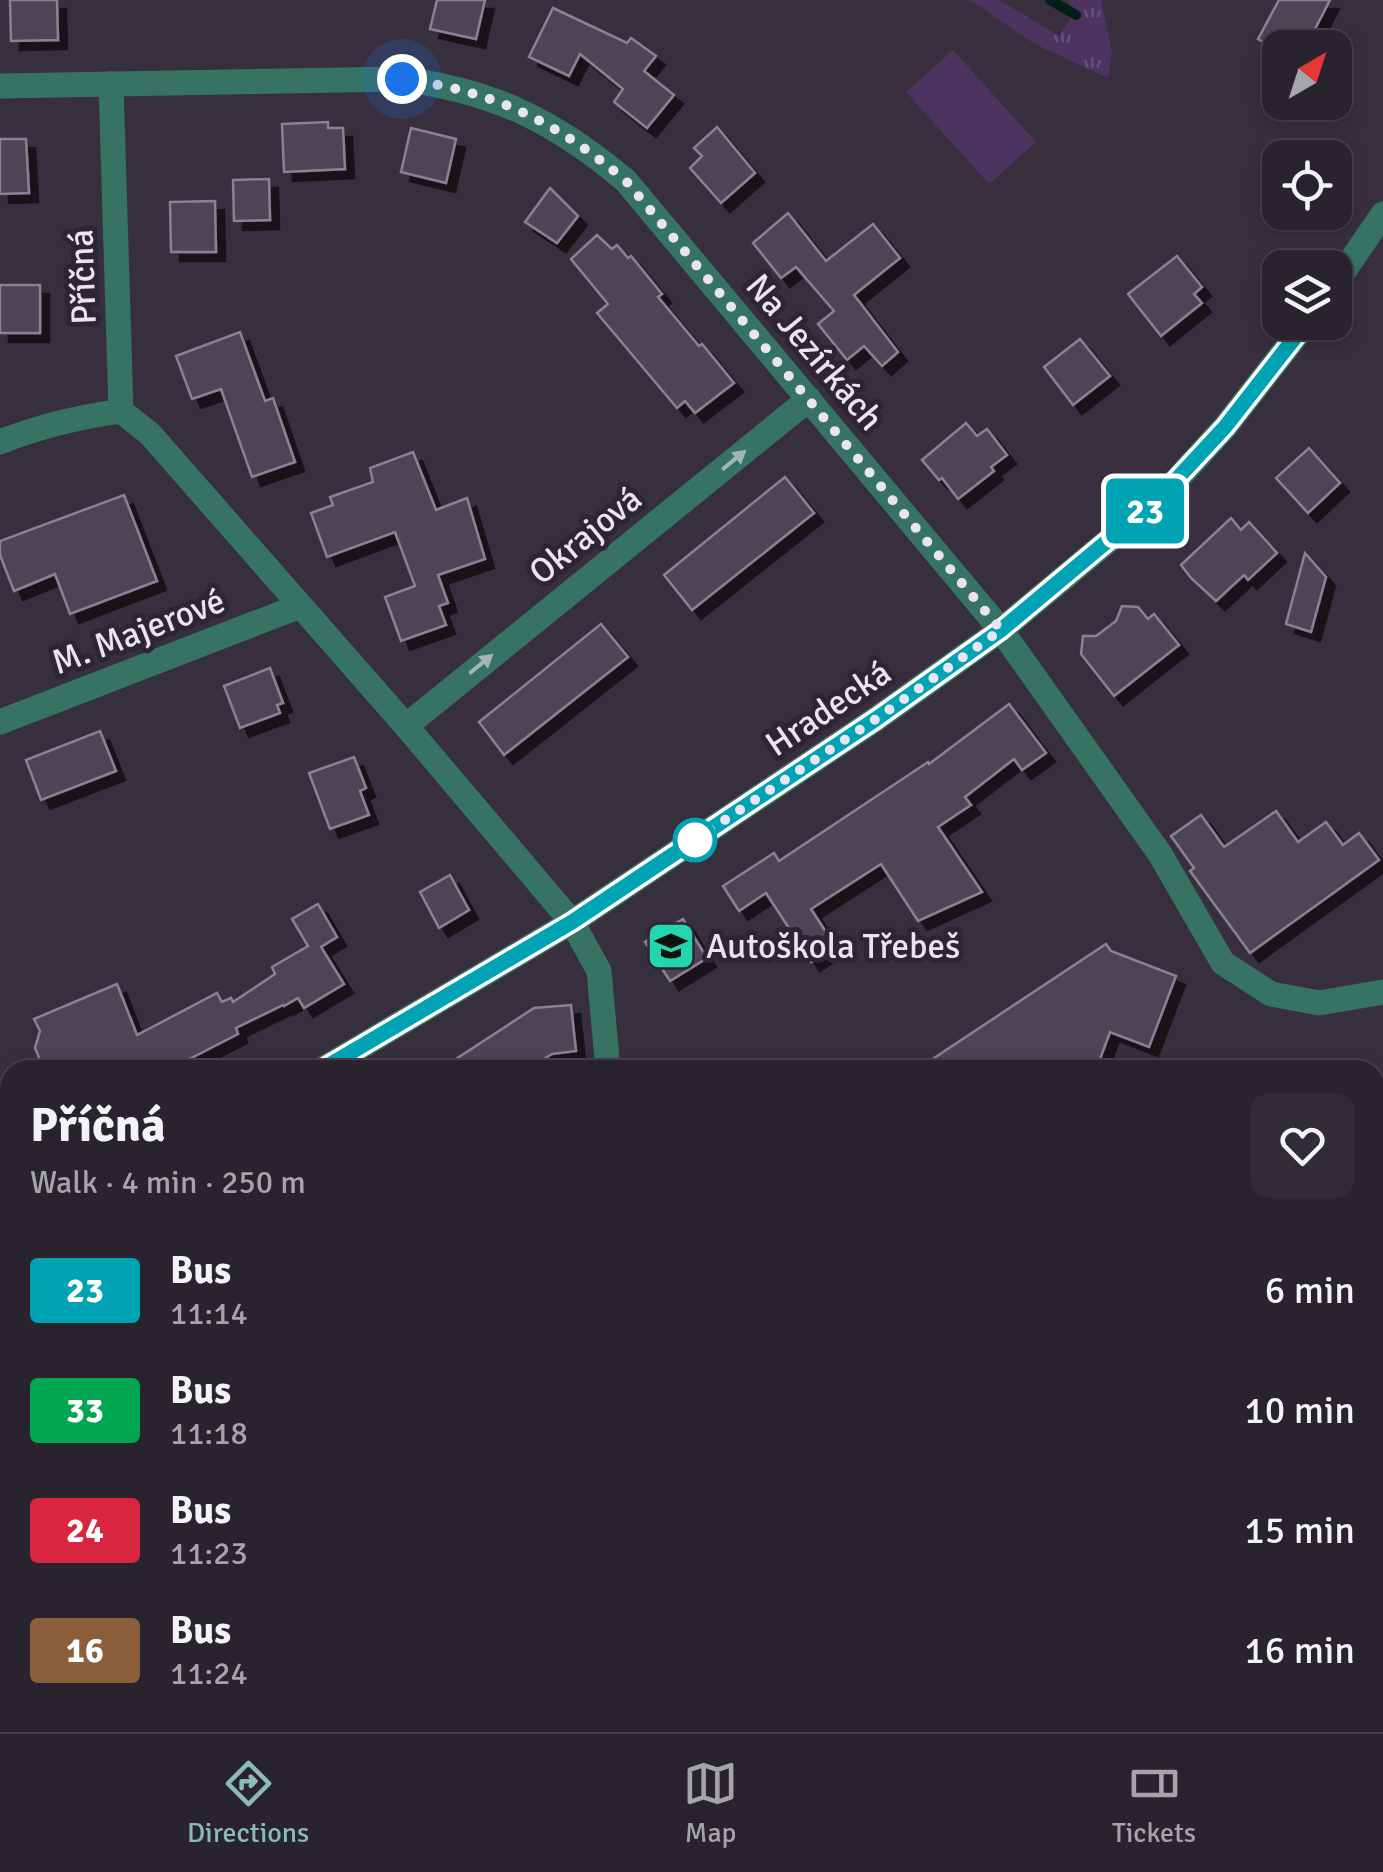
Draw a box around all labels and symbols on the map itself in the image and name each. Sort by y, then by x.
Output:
north arrow [1262,30,1352,120]
your location [377,54,427,104]
street label: Příčná [59,228,106,326]
street label: Na Jezírkách [737,265,893,439]
one-way arrow [721,450,746,471]
street label: Okrajová [520,477,650,594]
line badge: 23 [1100,478,1190,544]
street label: M. Majerové [46,579,231,684]
street label: Hradecká [758,651,899,766]
one-way arrow [469,654,494,675]
unlabelled marker [674,819,716,861]
school or university icon: Autoškola Třebeš [645,920,697,972]
place label: Autoškola Třebeš [706,925,960,968]

